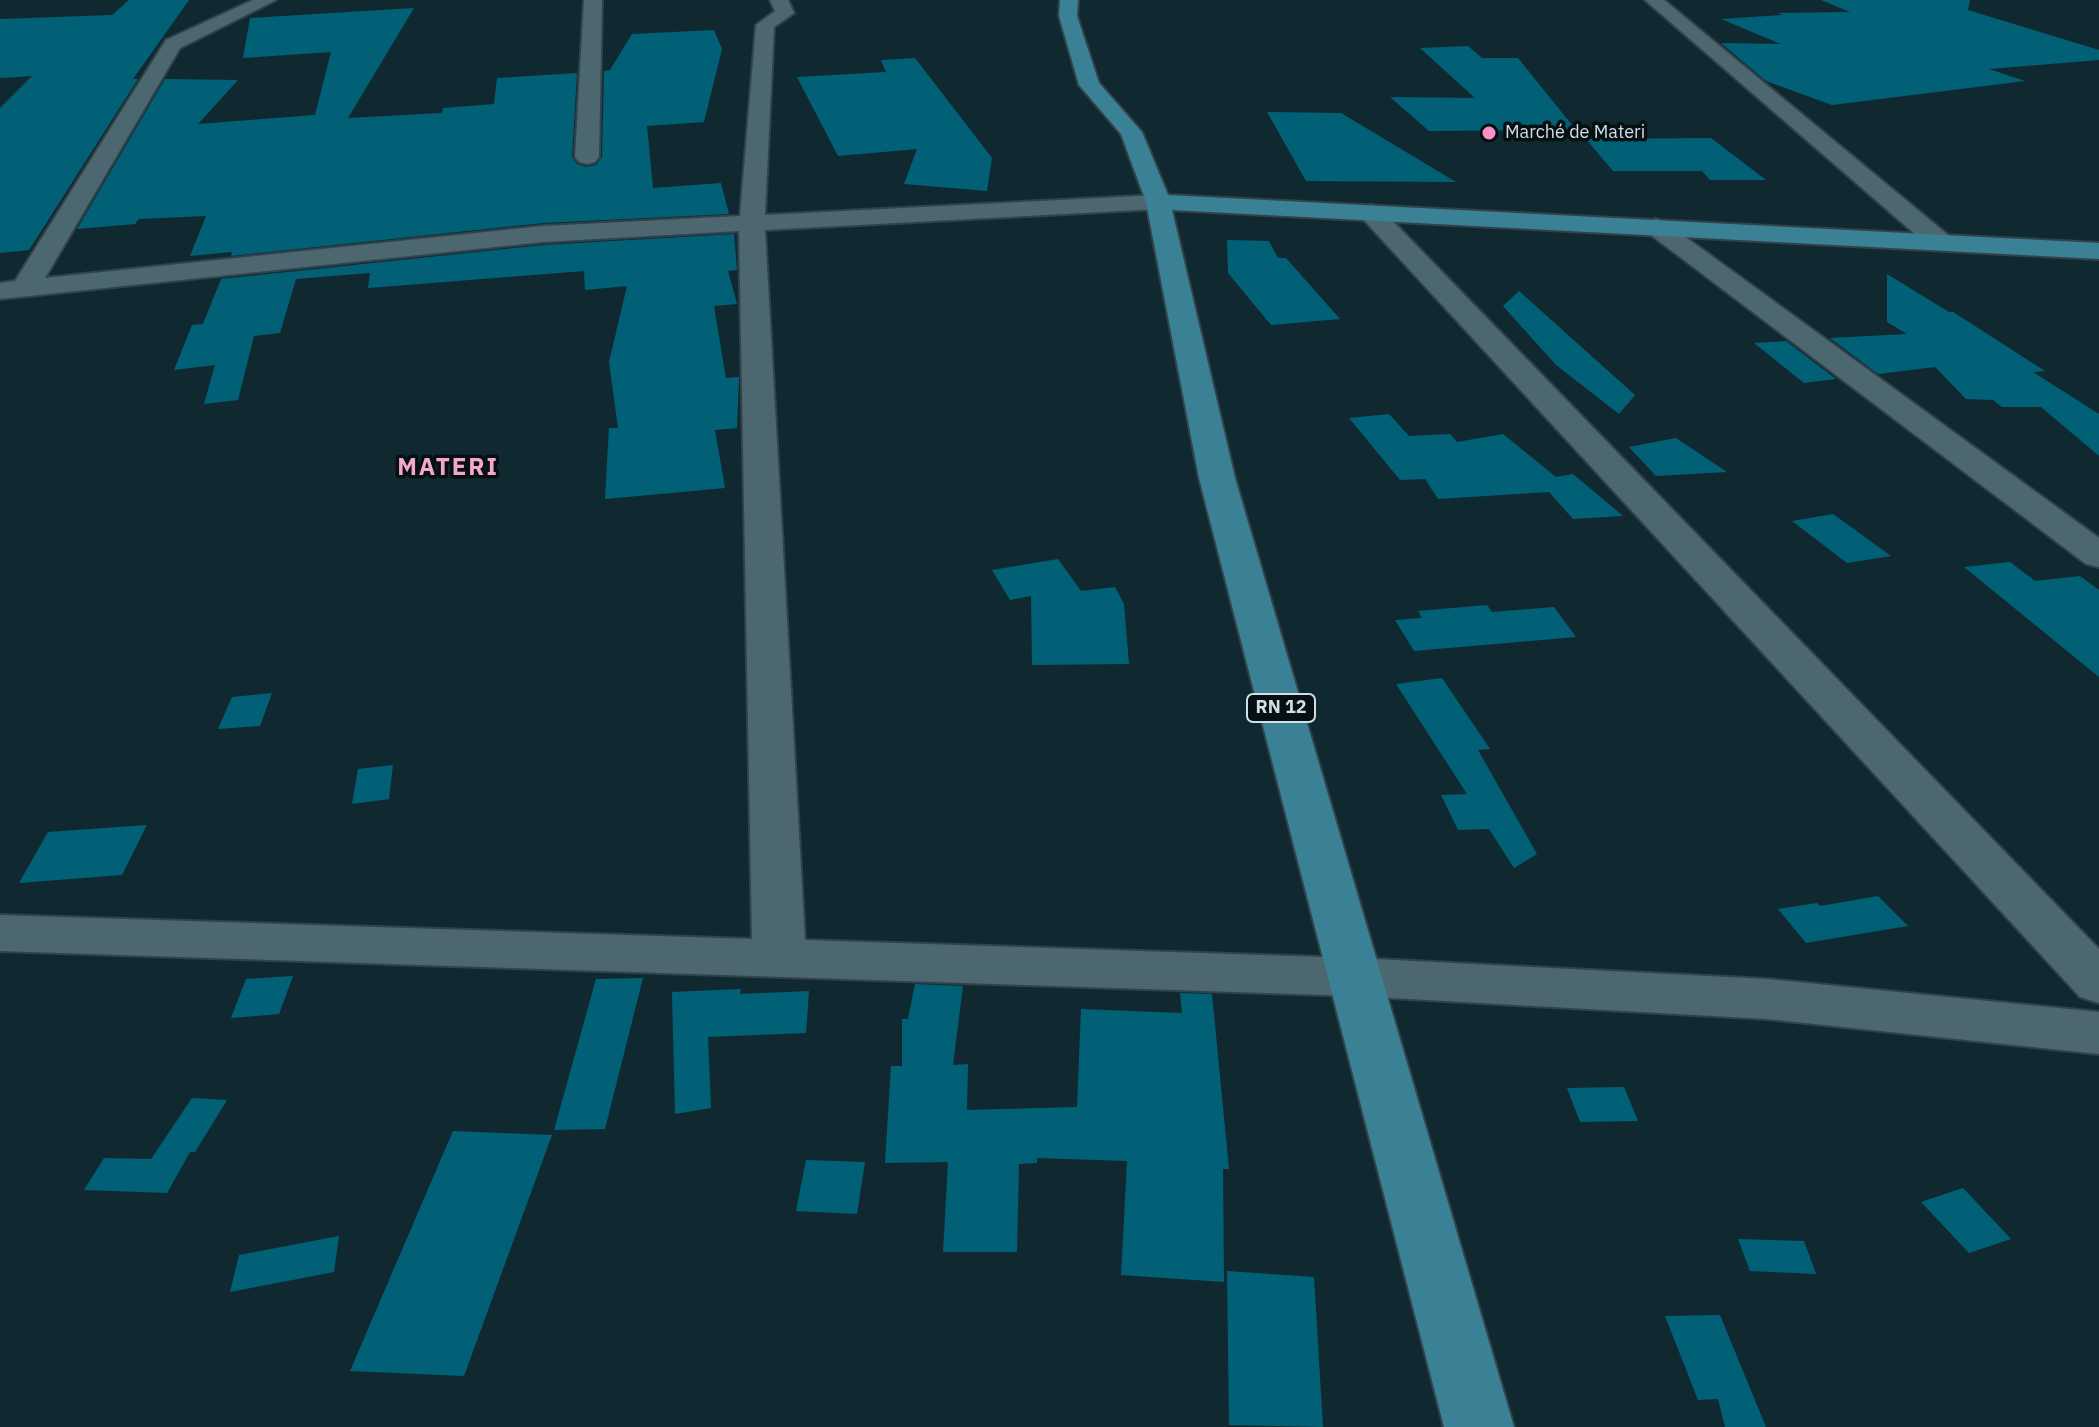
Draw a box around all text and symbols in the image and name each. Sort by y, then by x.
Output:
place label: Marché de Materi [1505,122,1645,144]
marker: Marché de Materi [1480,124,1498,142]
district label: MATERI [397,454,499,482]
road number: RN 12 [1247,694,1315,722]

